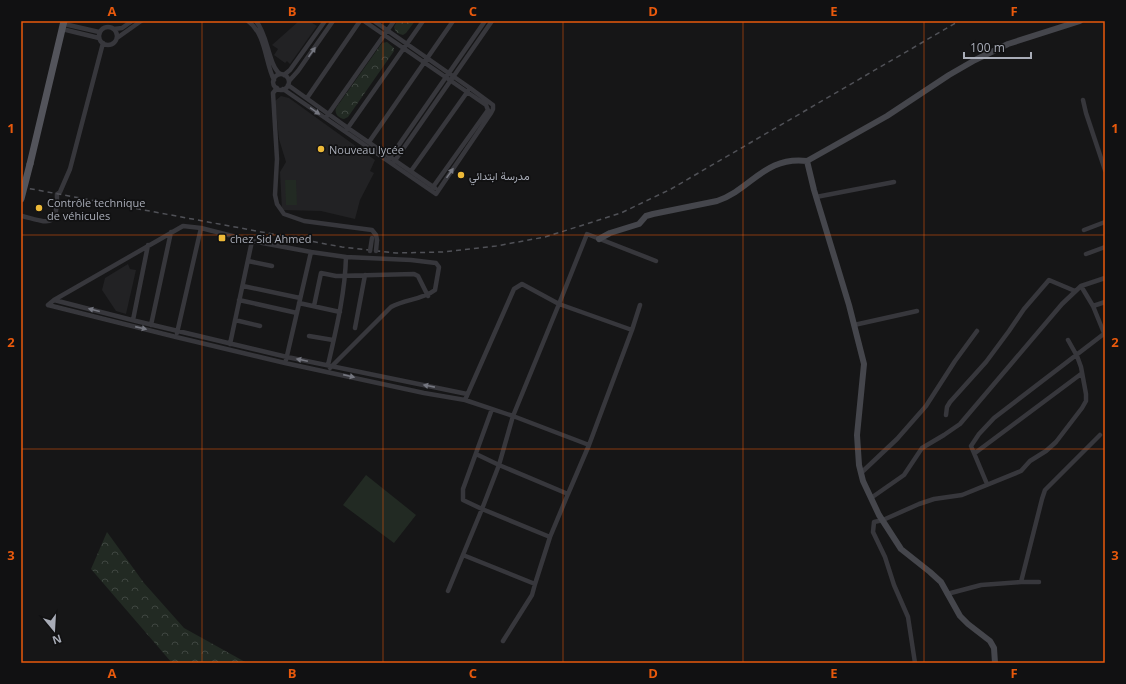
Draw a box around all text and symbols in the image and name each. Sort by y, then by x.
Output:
text: A [108,2,117,20]
text: B [288,2,297,20]
text: C [469,2,477,20]
text: D [648,2,658,20]
text: E [830,2,838,20]
text: F [1010,2,1018,20]
scale bar [964,34,1031,60]
text: 100 m [970,39,1005,56]
one-way arrow [308,46,316,57]
one-way arrow [310,107,321,115]
text: 1 [7,119,15,137]
text: 1 [1111,119,1119,137]
place label: Nouveau lycée [329,142,404,157]
marker: Nouveau lycée [316,144,326,154]
one-way arrow [446,167,454,178]
place label: مدرسة ابتدائي [469,168,530,186]
marker: مدرسة ابتدائي [456,170,466,180]
place label: Contrôle technique de véhicules [47,195,145,223]
marker: Contrôle technique de véhicules [34,203,44,213]
place label: chez Sid Ahmed [230,231,311,246]
marker: chez Sid Ahmed [217,233,227,243]
one-way arrow [87,307,100,313]
one-way arrow [135,325,147,331]
text: 2 [7,333,15,351]
text: 2 [1111,333,1119,351]
one-way arrow [296,357,308,363]
one-way arrow [343,373,355,379]
one-way arrow [423,383,435,389]
text: 3 [7,546,15,564]
text: 3 [1111,546,1119,564]
north arrow [34,610,74,650]
text: N [51,631,64,649]
text: A [108,664,117,682]
text: B [288,664,297,682]
text: C [469,664,477,682]
text: D [648,664,658,682]
text: E [830,664,838,682]
text: F [1010,664,1018,682]

